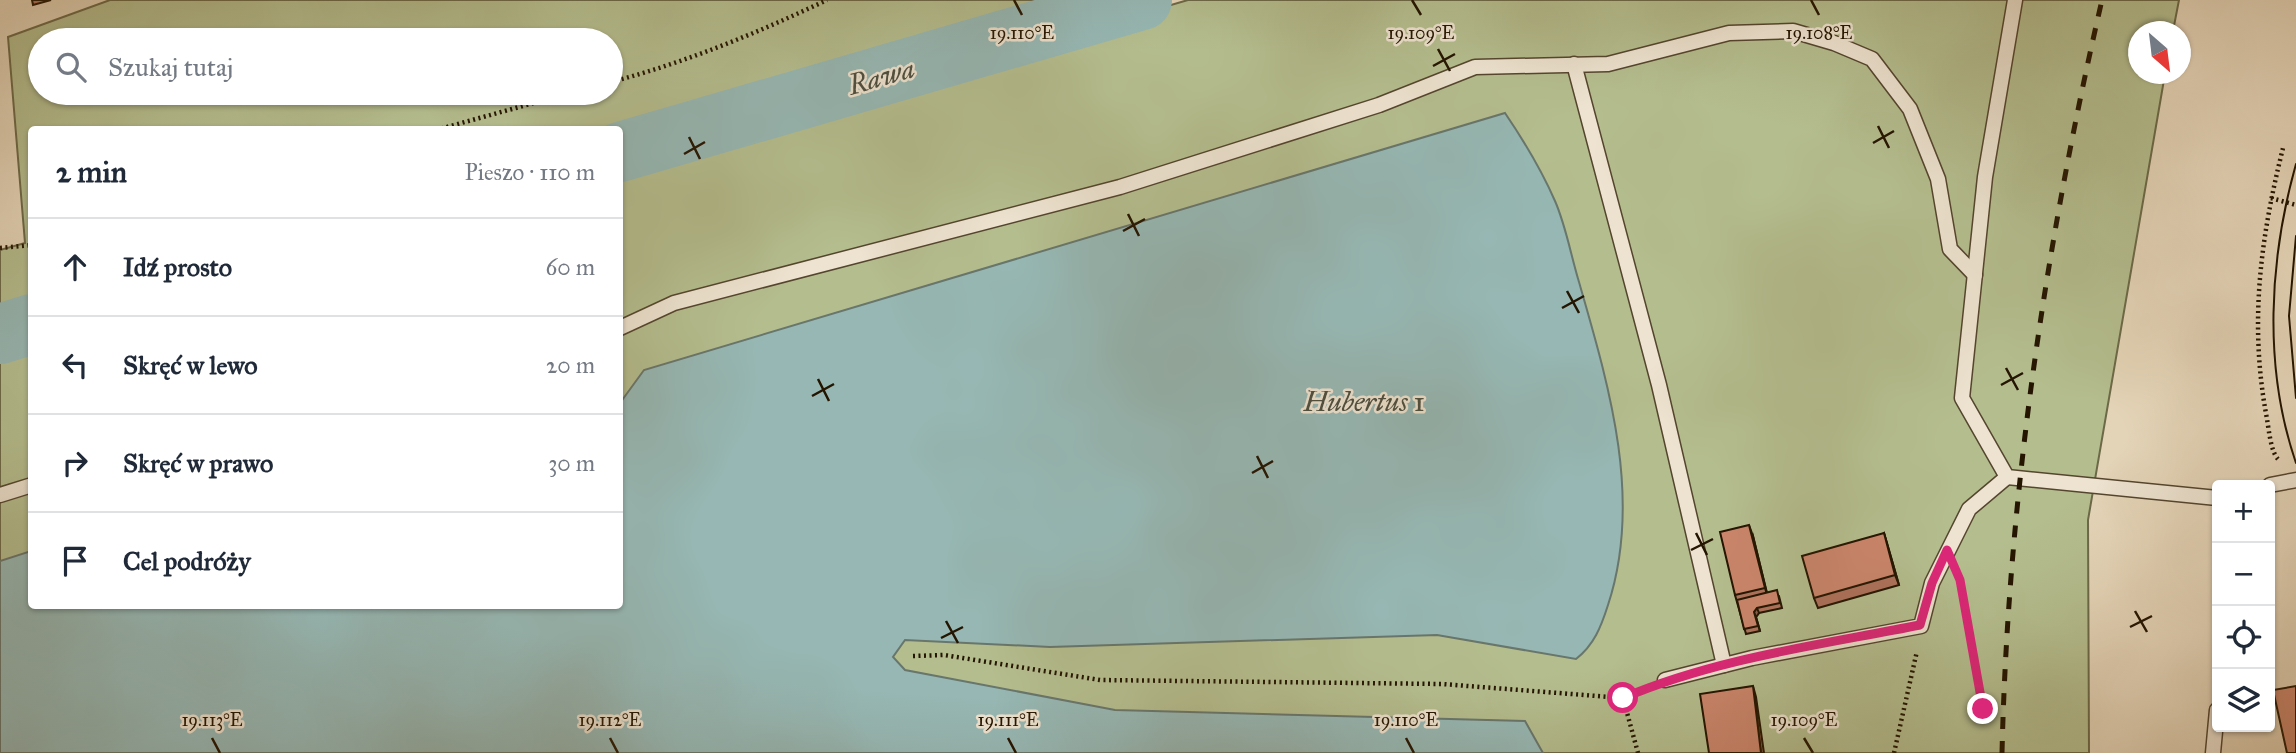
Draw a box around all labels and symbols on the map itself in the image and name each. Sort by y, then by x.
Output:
north arrow [2128,21,2191,84]
text: 19.110°E [990,22,1054,44]
text: 19.109°E [1388,22,1455,44]
text: 19.108°E [1786,22,1853,44]
water label: Rawa [843,50,918,103]
water label: Hubertus 1 [1302,384,1425,419]
route start [1607,682,1638,713]
route end [1967,693,1998,724]
text: 19.113°E [181,709,243,731]
text: 19.112°E [579,709,642,731]
text: 19.111°E [977,709,1039,731]
text: 19.110°E [1374,709,1438,731]
text: 19.109°E [1771,709,1838,731]

